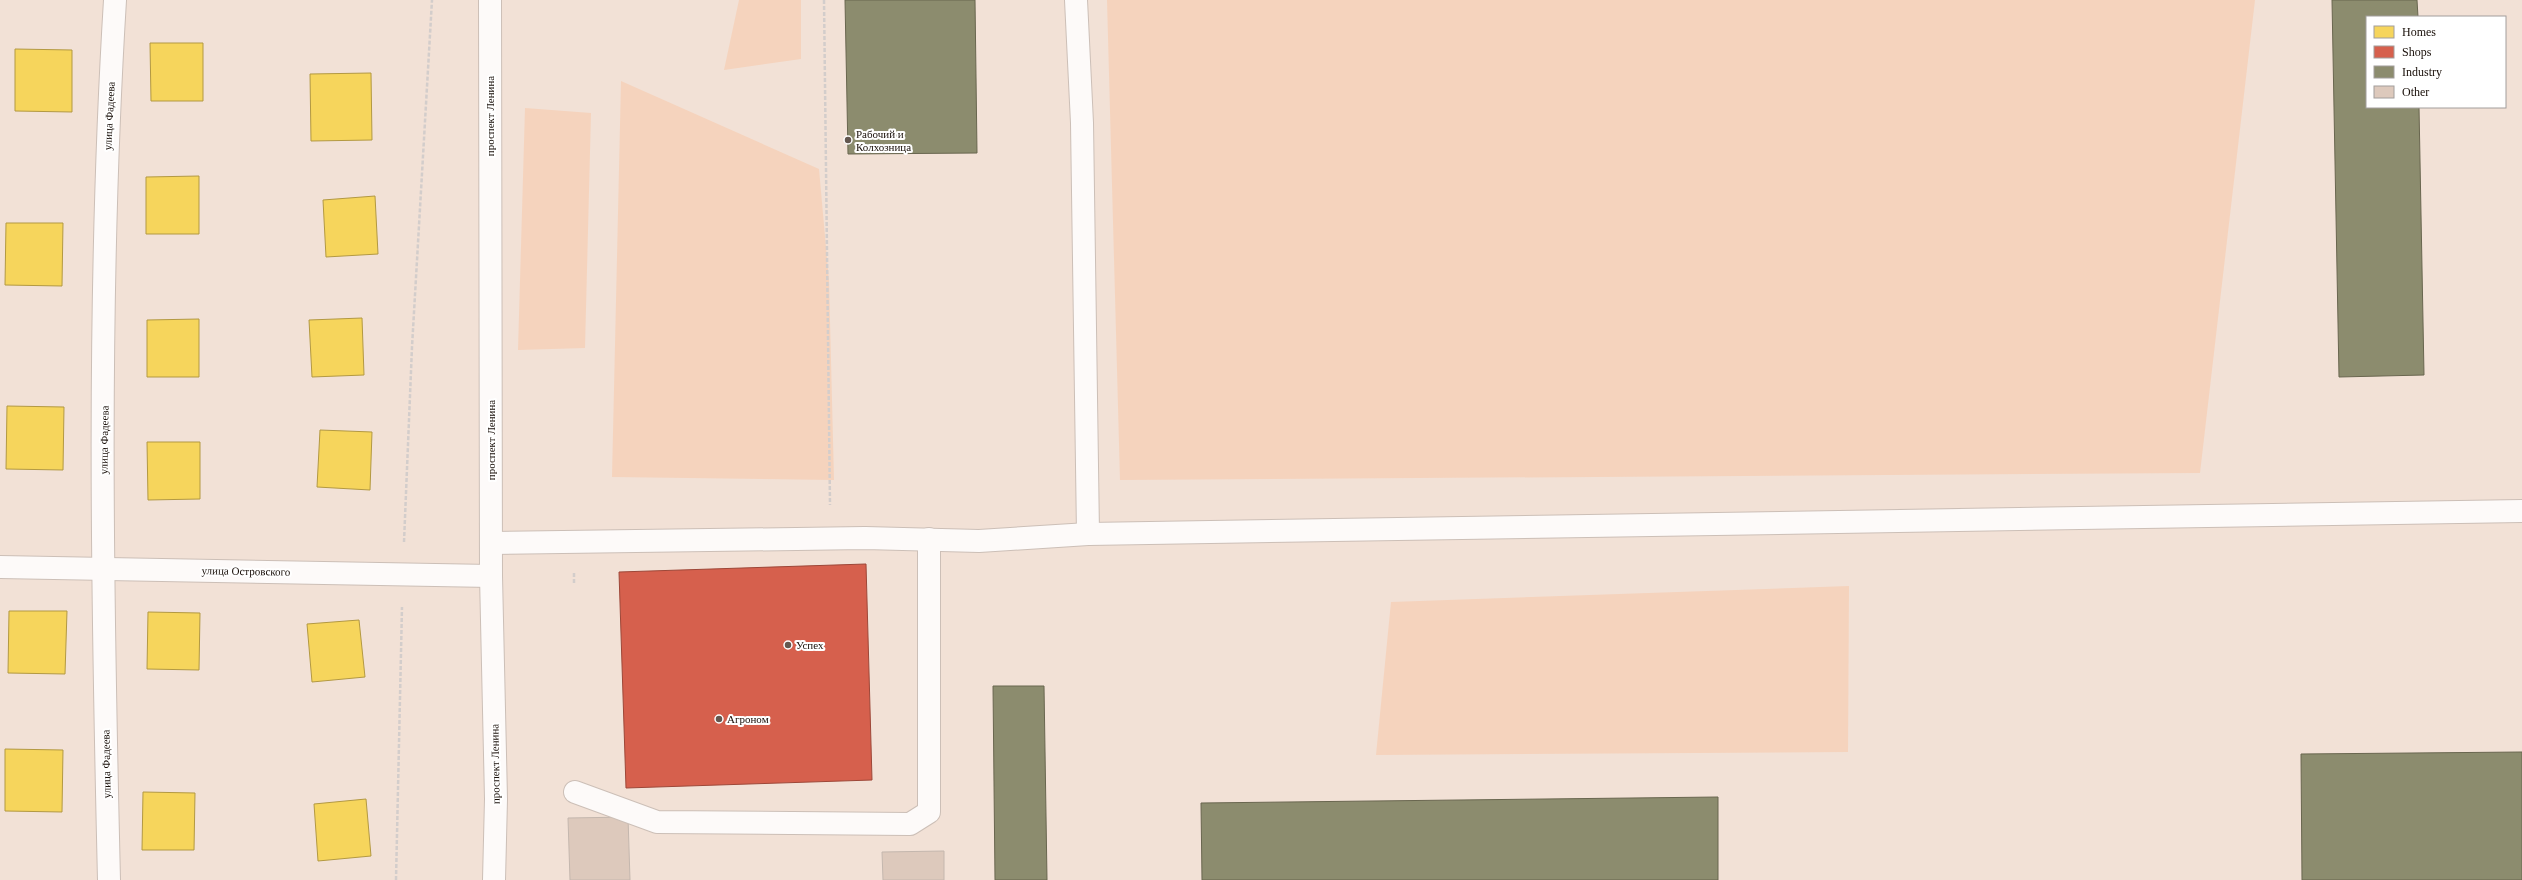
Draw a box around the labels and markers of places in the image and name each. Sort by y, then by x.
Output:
place label: Рабочий и Колхозница [856,128,911,153]
marker: Рабочий и Колхозница [843,135,853,145]
place label: Успех [796,639,824,651]
marker: Успех [783,640,793,650]
place label: Агроном [727,713,769,725]
marker: Агроном [714,714,724,724]

